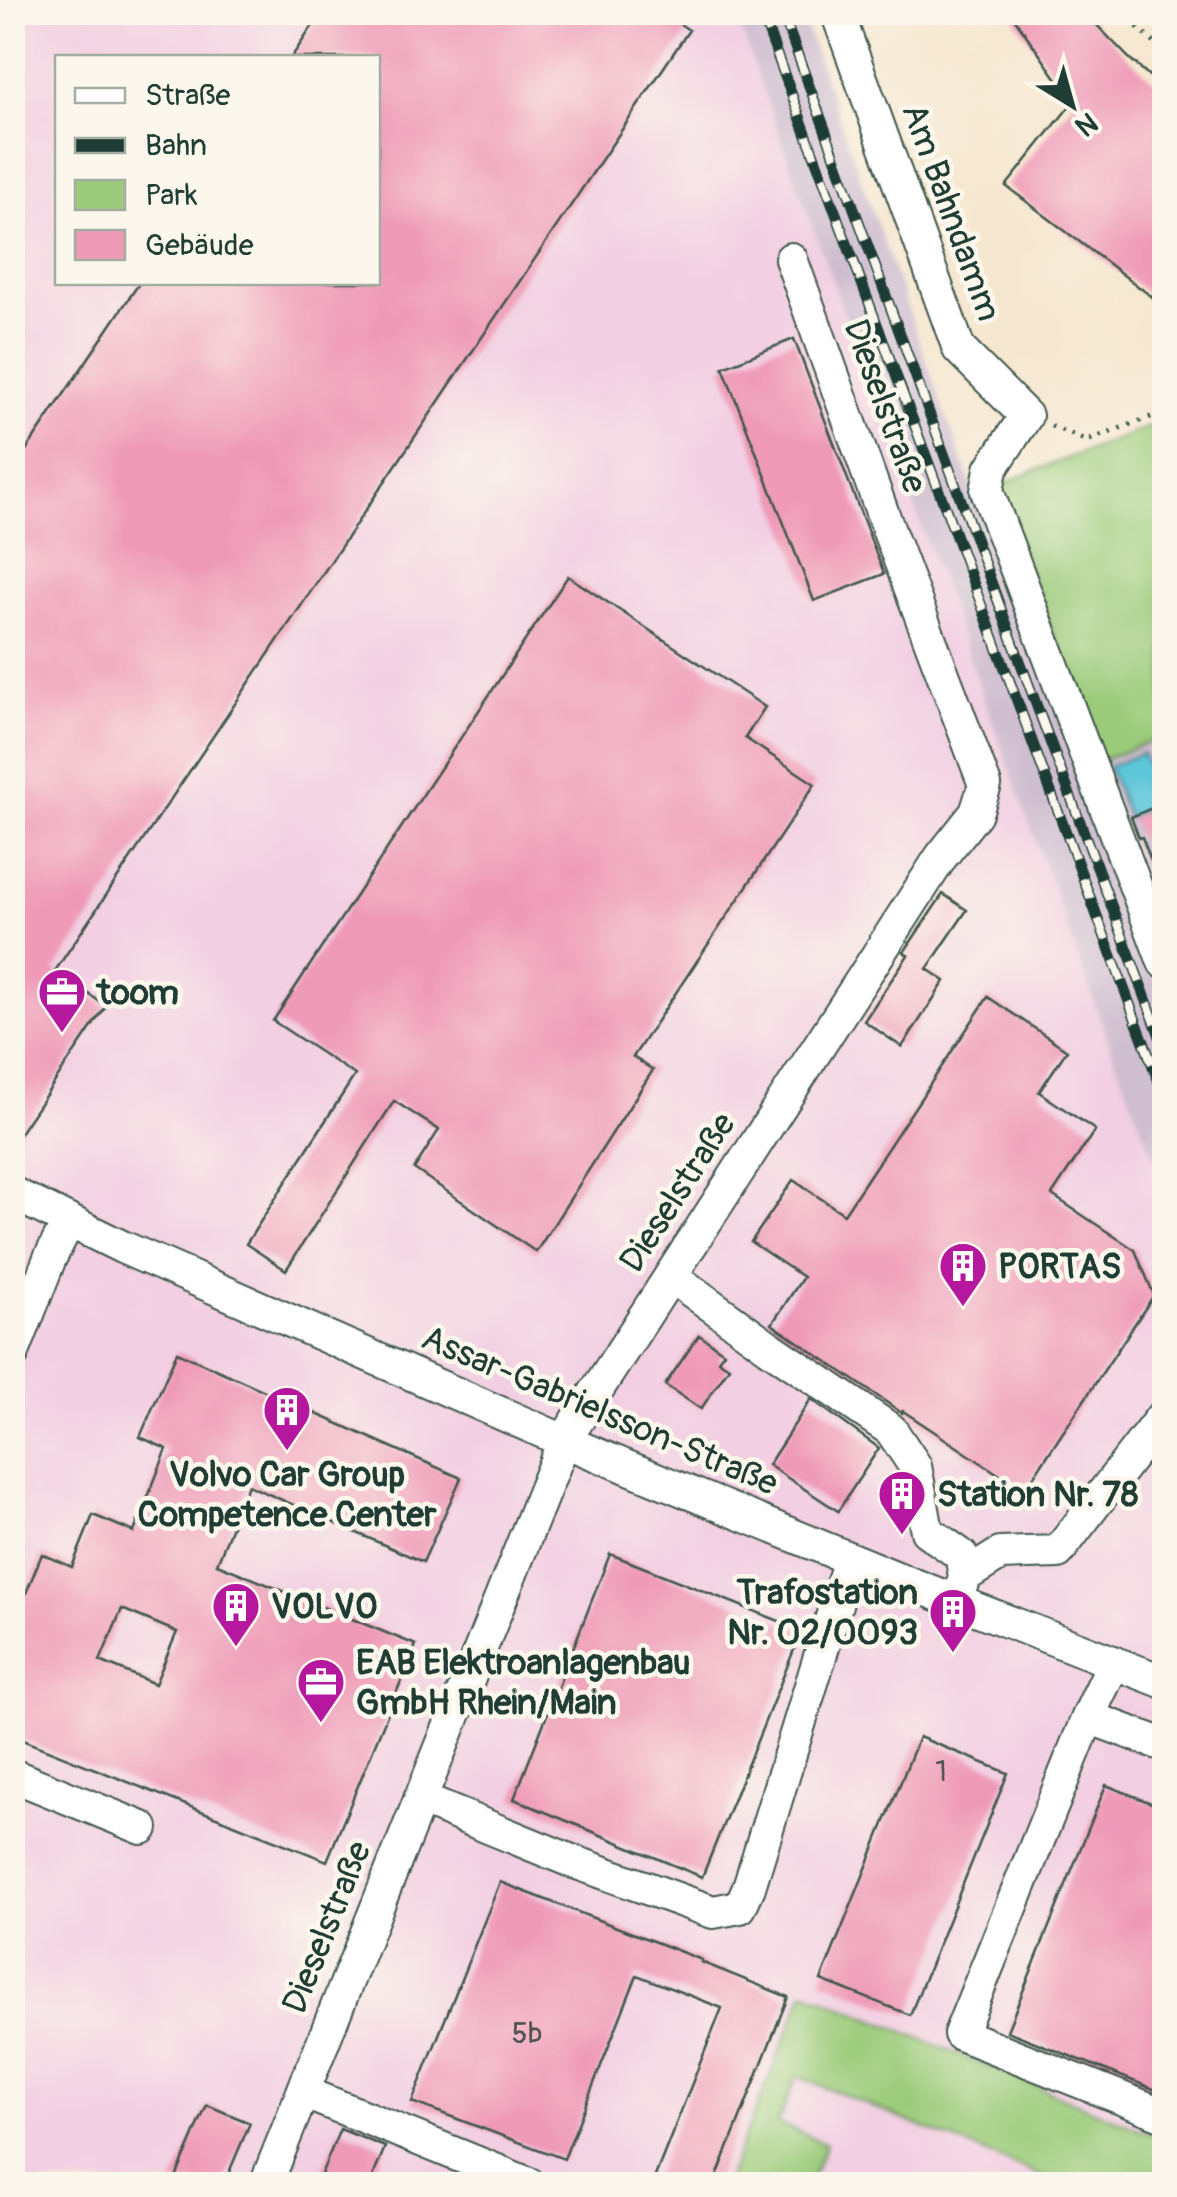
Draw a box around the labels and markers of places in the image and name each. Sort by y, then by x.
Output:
office icon: toom [36,966,88,1034]
place label: toom [95,971,179,1015]
building icon: PORTAS [937,1240,989,1308]
place label: PORTAS [998,1245,1121,1289]
building icon: Volvo Car Group Competence Center [261,1384,313,1452]
place label: Volvo Car Group Competence Center [138,1453,437,1537]
building icon: Station Nr. 78 [876,1468,928,1536]
place label: Station Nr. 78 [937,1473,1139,1517]
place label: Trafostation Nr. 02/0093 [727,1571,918,1655]
building icon: VOLVO [210,1580,262,1648]
place label: VOLVO [271,1585,377,1629]
building icon: Trafostation Nr. 02/0093 [927,1586,979,1654]
place label: EAB Elektroanlagenbau GmbH Rhein/Main [356,1641,690,1725]
office icon: EAB Elektroanlagenbau GmbH Rhein/Main [295,1656,347,1724]

